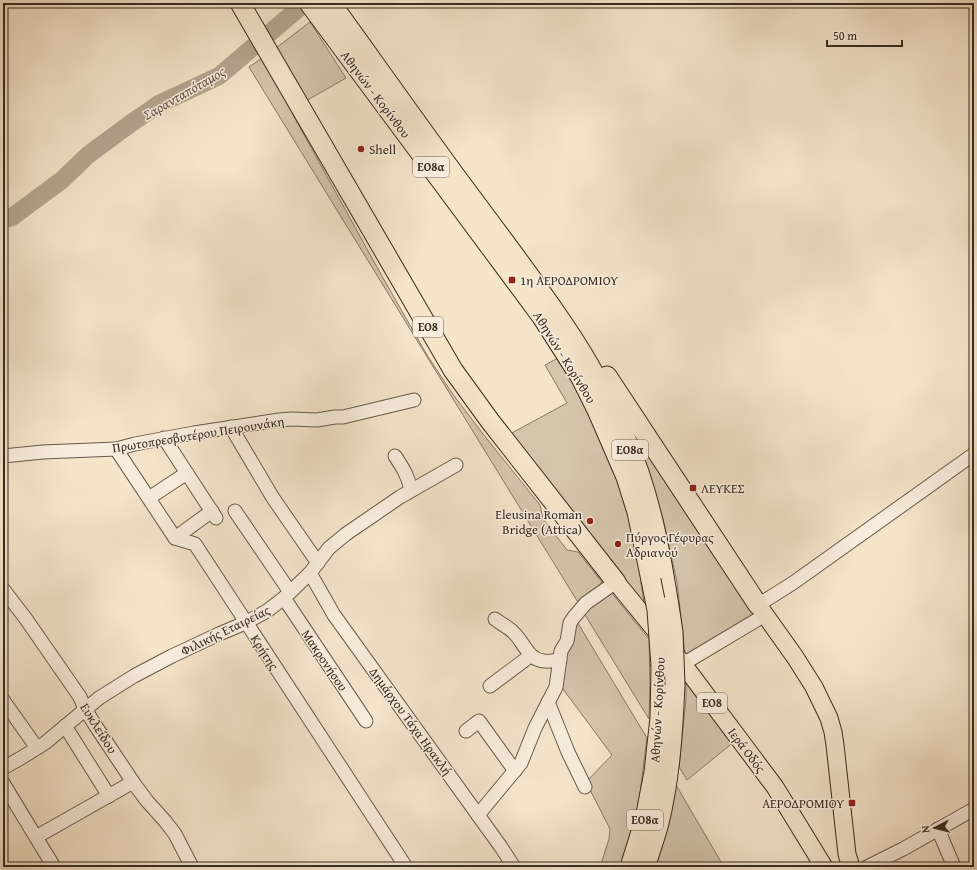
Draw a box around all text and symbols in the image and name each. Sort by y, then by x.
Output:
scale bar [827,22,902,48]
text: 50 m [833,27,857,44]
street label: Αθηνών - Κορίνθου [336,46,415,142]
water label: Σαρανταπόταμος [139,61,229,125]
place label: Shell [369,140,396,159]
marker: Shell [356,144,366,154]
road number: ΕΟ8α [413,157,449,177]
place label: 1η ΑΕΡΟΔΡΟΜΙΟΥ [520,271,618,290]
marker: 1η ΑΕΡΟΔΡΟΜΙΟΥ [507,275,517,285]
street label: Αθηνών - Κορίνθου [529,308,601,407]
road number: ΕΟ8 [413,317,443,337]
street label: Πρωτοπρεσβυτέρου Πειρουνάκη [111,412,285,457]
road number: ΕΟ8α [612,440,648,460]
place label: ΛΕΥΚΕΣ [701,479,744,498]
marker: ΛΕΥΚΕΣ [688,483,698,493]
place label: Eleusina Roman Bridge (Attica) [495,505,583,539]
marker: Eleusina Roman Bridge (Attica) [585,516,595,526]
place label: Πύργος Γέφυρας Αδριανού [626,528,714,562]
marker: Πύργος Γέφυρας Αδριανού [613,539,623,549]
street label: Φιλικής Εταιρείας [177,600,274,660]
street label: Μακρονήσου [297,626,352,695]
street label: Κρήτης [246,631,283,674]
street label: Αθηνών - Κορίνθου [645,657,670,763]
street label: Δημάρχου Τάχα Ηρακλή [365,663,456,779]
road number: ΕΟ8 [697,693,727,713]
street label: Ευκλείδου [76,699,122,757]
street label: Ιερά Οδός [723,724,770,777]
place label: ΑΕΡΟΔΡΟΜΙΟΥ [762,794,844,813]
marker: ΑΕΡΟΔΡΟΜΙΟΥ [847,798,857,808]
north arrow [915,808,955,848]
road number: ΕΟ8α [627,810,663,830]
text: N [917,824,933,834]

